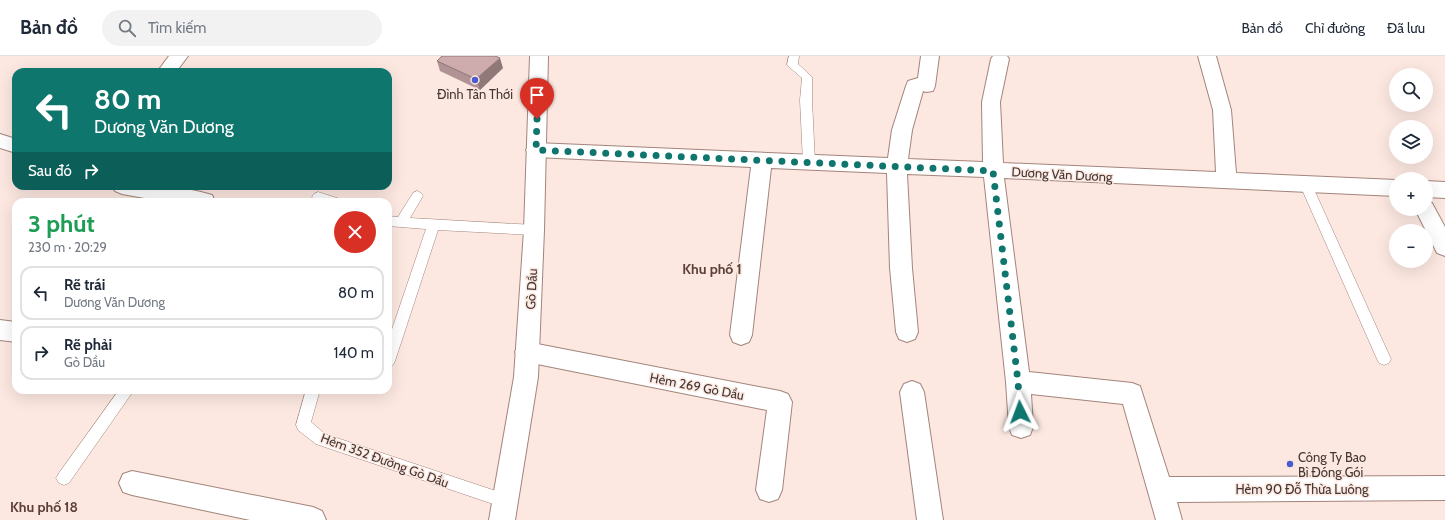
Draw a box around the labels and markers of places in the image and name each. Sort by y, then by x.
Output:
marker: Đình Tân Thới [470,75,480,85]
pin [520,78,554,119]
place label: Đình Tân Thới [437,86,513,102]
place label: Công Ty Bao Bì Đóng Gói [1298,449,1366,480]
marker: Công Ty Bao Bì Đóng Gói [1285,459,1295,469]

